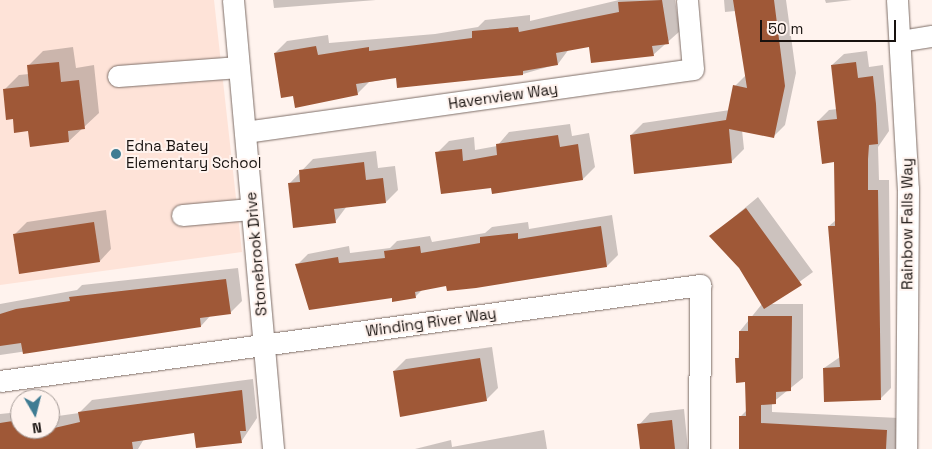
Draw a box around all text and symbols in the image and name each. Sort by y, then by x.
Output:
scale bar [762,10,898,42]
text: 50 m [768,19,803,38]
street label: Havenview Way [447,79,559,113]
place label: Edna Batey Elementary School [126,136,262,171]
marker: Edna Batey Elementary School [110,148,122,160]
street label: Rainbow Falls Way [898,158,916,290]
street label: Stonebrook Drive [242,191,270,317]
street label: Winding River Way [364,304,498,340]
north arrow [10,389,60,439]
text: N [31,418,43,437]

